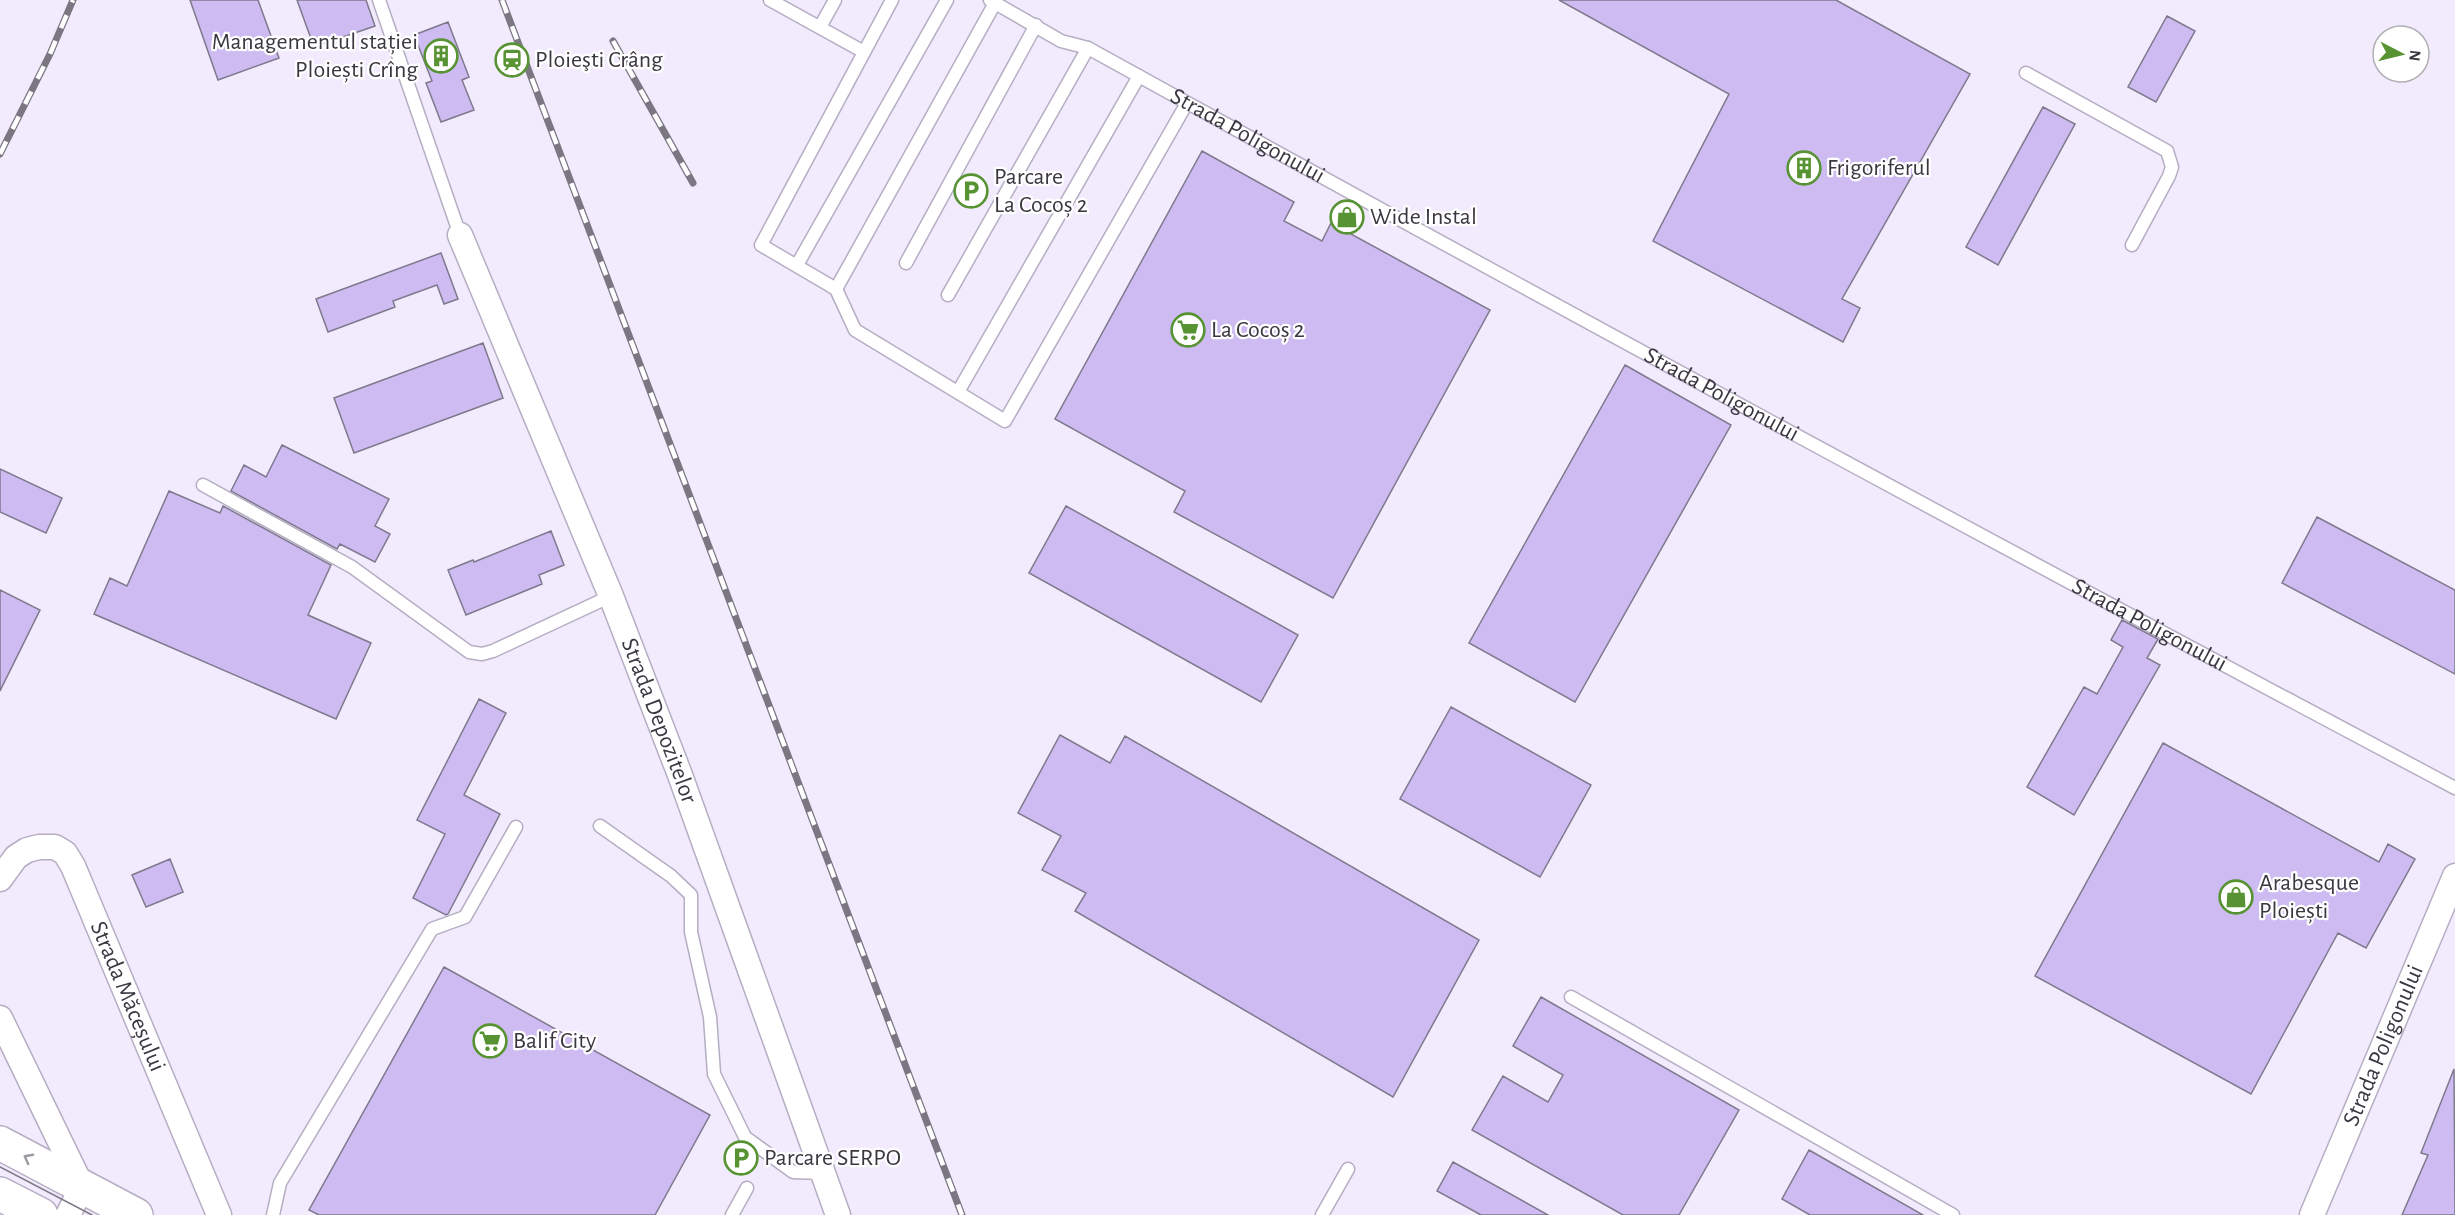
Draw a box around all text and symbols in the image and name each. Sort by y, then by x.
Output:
north arrow [2371,24,2431,84]
place label: Managementul stației Ploiești Crîng [212,30,418,83]
building icon: Managementul stației Ploiești Crîng [423,38,459,74]
station icon: Ploieşti Crâng [494,42,530,78]
place label: Ploieşti Crâng [535,48,663,72]
text: N [2406,49,2424,62]
street label: Strada Poligonului [1166,84,1329,188]
building icon: Frigoriferul [1786,150,1822,186]
place label: Frigoriferul [1827,156,1931,180]
place label: Parcare La Cocoș 2 [994,165,1088,218]
parking icon: Parcare La Cocoș 2 [953,173,989,209]
shop icon: Wide Instal [1329,199,1365,235]
place label: Wide Instal [1370,205,1477,229]
supermarket icon: La Cocoș 2 [1170,312,1206,348]
place label: La Cocoș 2 [1211,318,1305,343]
street label: Strada Poligonului [1640,343,1803,446]
street label: Strada Poligonului [2068,574,2231,676]
street label: Strada Depozitelor [616,635,701,807]
place label: Arabesque Ploiești [2259,871,2359,924]
shop icon: Arabesque Ploiești [2218,879,2254,915]
street label: Strada Măceșului [86,918,170,1075]
street label: Strada Poligonului [2339,962,2428,1129]
supermarket icon: Balif City [472,1023,508,1059]
place label: Balif City [513,1029,596,1053]
parking icon: Parcare SERPO [723,1140,759,1176]
place label: Parcare SERPO [764,1146,901,1170]
one-way arrow [24,1154,35,1165]

